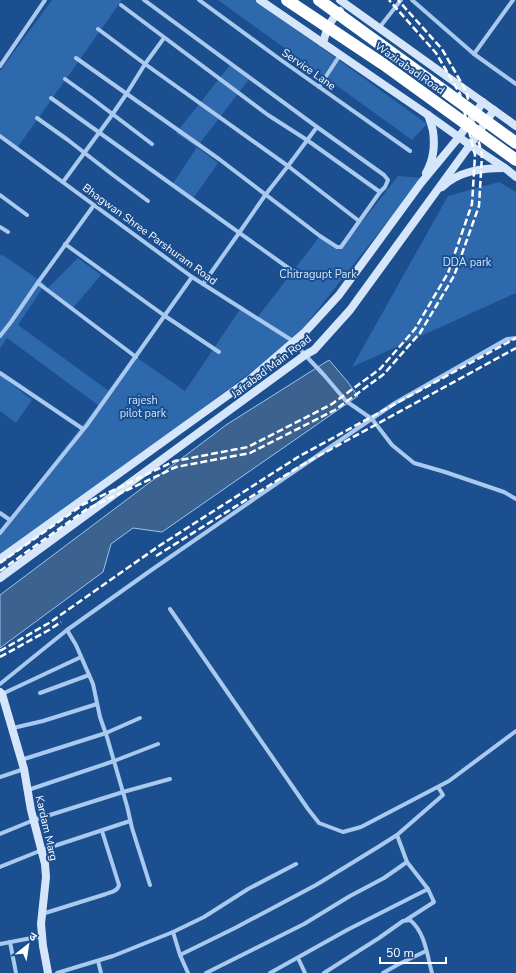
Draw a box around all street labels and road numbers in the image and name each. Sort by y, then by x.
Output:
street label: Wazirabad Road [372,39,447,98]
street label: Service Lane [279,45,339,94]
street label: Bhagwan Shree Parshuram Road [79,180,220,288]
street label: Jafrabad Main Road [227,331,314,402]
street label: Kardam Marg [32,794,61,862]

